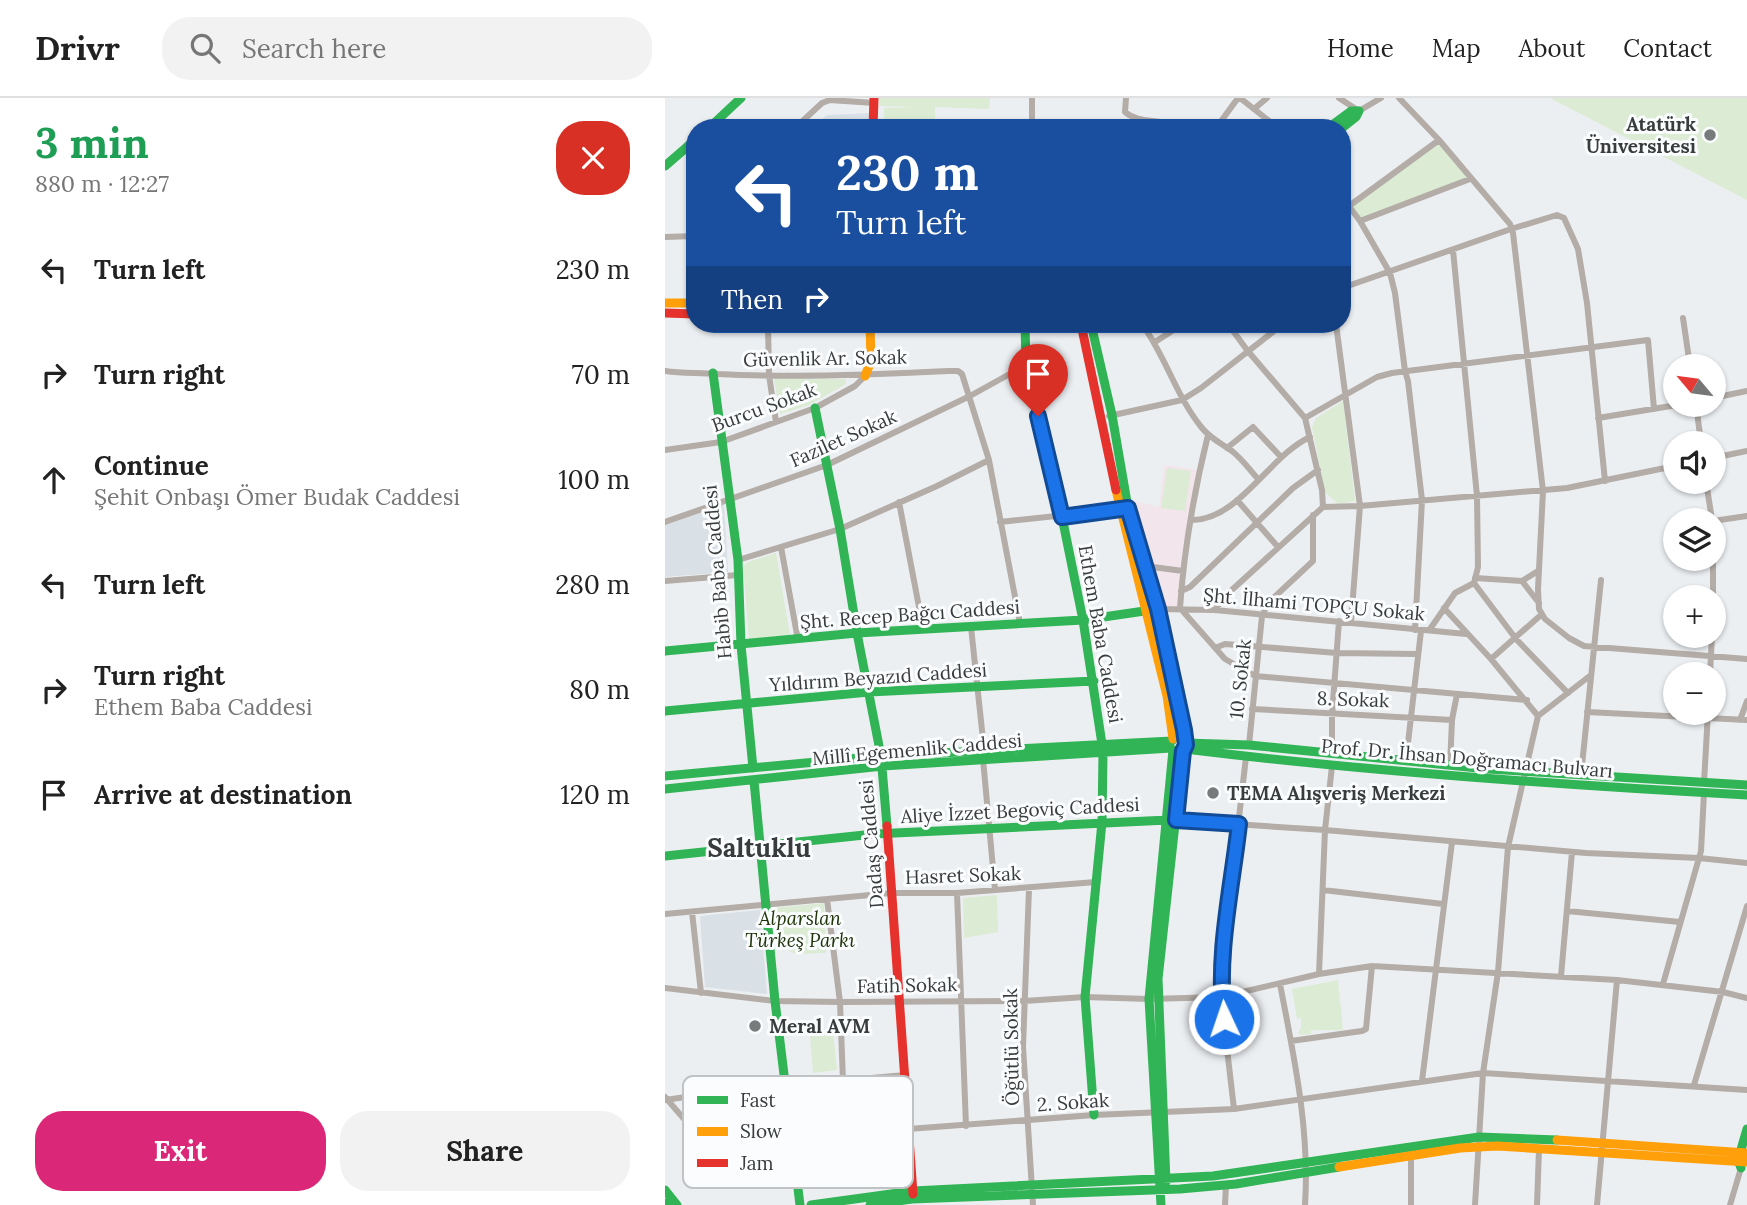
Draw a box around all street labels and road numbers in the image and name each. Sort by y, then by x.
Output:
street label: Güvenlik Ar. Sokak [743,345,908,371]
street label: Burcu Sokak [708,377,820,437]
street label: Fazilet Sokak [786,403,901,472]
street label: Habib Baba Caddesi [697,484,737,660]
street label: Ethem Baba Caddesi [1074,543,1128,725]
street label: Şht. İlhami TOPÇU Sokak [1202,582,1427,626]
street label: Şht. Recep Bağcı Caddesi [799,594,1021,634]
street label: 10. Sokak [1224,637,1256,720]
street label: Yıldırım Beyazıd Caddesi [767,657,988,697]
street label: 8. Sokak [1316,686,1390,712]
street label: Millî Egemenlik Caddesi [811,728,1023,770]
street label: Prof. Dr. İhsan Doğramacı Bulvarı [1320,733,1614,783]
street label: Dadaş Caddesi [853,779,889,909]
street label: Aliye İzzet Begoviç Caddesi [899,792,1140,828]
street label: Hasret Sokak [905,861,1022,889]
street label: Fatih Sokak [857,972,958,998]
street label: Öğütlü Sokak [998,987,1024,1106]
street label: 2. Sokak [1036,1087,1111,1116]

